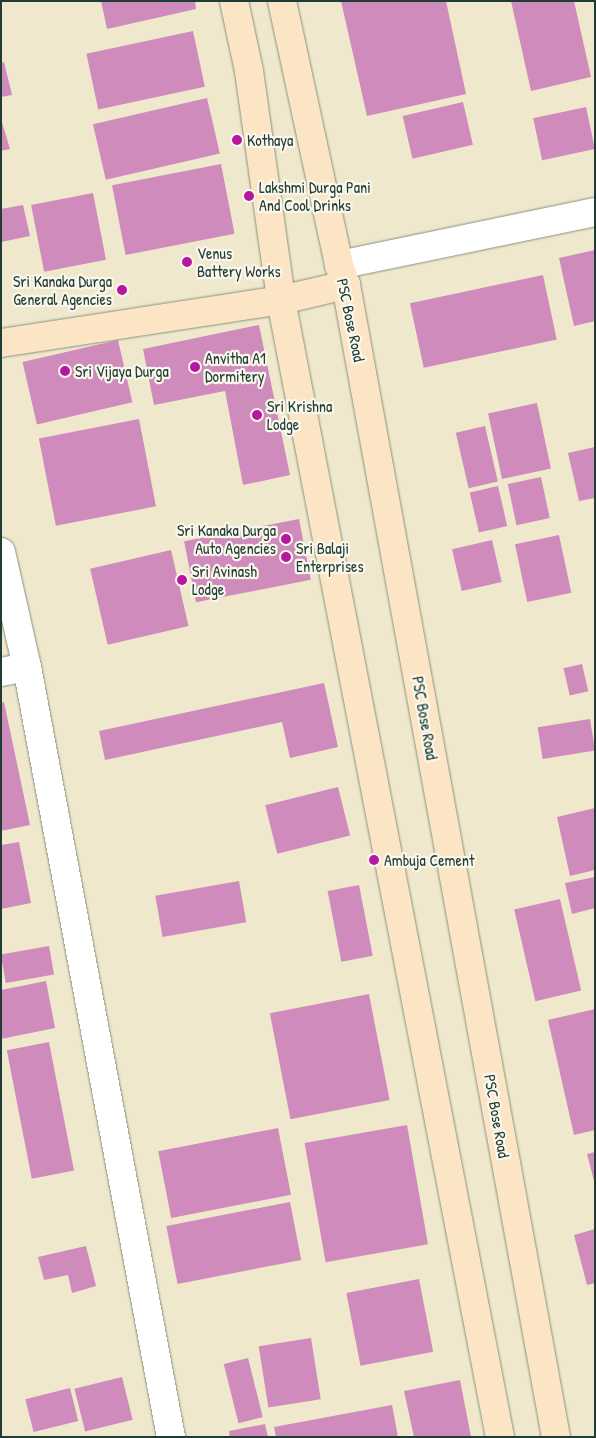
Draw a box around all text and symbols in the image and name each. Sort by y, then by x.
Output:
place label: Kothaya [247,130,293,150]
marker: Kothaya [231,134,243,146]
place label: Lakshmi Durga Pani And Cool Drinks [259,177,371,215]
marker: Lakshmi Durga Pani And Cool Drinks [243,190,255,202]
place label: Venus Battery Works [197,243,281,281]
marker: Venus Battery Works [181,256,193,268]
place label: Sri Kanaka Durga General Agencies [13,271,112,309]
street label: PSC Bose Road [333,277,369,363]
marker: Sri Kanaka Durga General Agencies [116,284,128,296]
place label: Anvitha A1 Dormitery [205,348,266,386]
place label: Sri Vijaya Durga [75,361,169,381]
marker: Anvitha A1 Dormitery [189,361,201,373]
marker: Sri Vijaya Durga [59,365,71,377]
place label: Sri Krishna Lodge [267,396,332,434]
marker: Sri Krishna Lodge [251,409,263,421]
place label: Sri Kanaka Durga Auto Agencies [177,520,276,558]
marker: Sri Kanaka Durga Auto Agencies [280,533,292,545]
place label: Sri Balaji Enterprises [296,538,364,576]
marker: Sri Balaji Enterprises [280,551,292,563]
place label: Sri Avinash Lodge [192,561,257,599]
marker: Sri Avinash Lodge [176,574,188,586]
street label: PSC Bose Road [408,675,442,761]
place label: Ambuja Cement [384,850,475,870]
marker: Ambuja Cement [368,854,380,866]
street label: PSC Bose Road [480,1073,514,1159]

